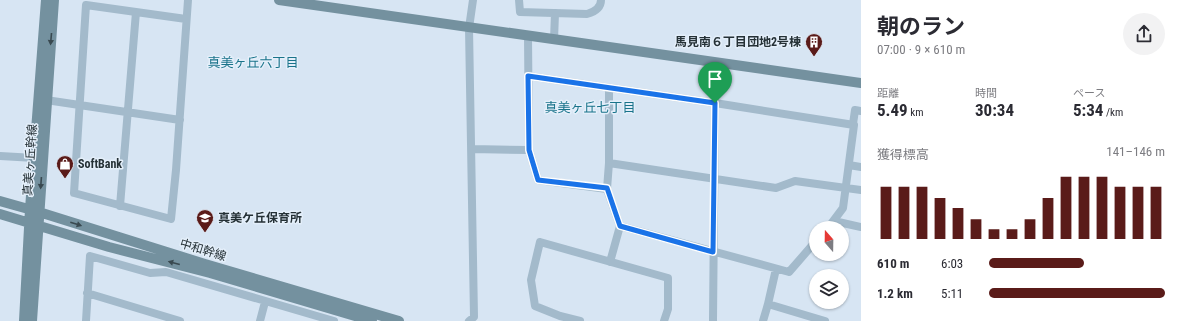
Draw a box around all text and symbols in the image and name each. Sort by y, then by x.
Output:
button: share [1123,13,1165,55]
text: 朝のラン [877,14,965,39]
building icon: 馬見南６丁目団地2号棟 [804,32,824,57]
one-way arrow [48,33,55,45]
place label: 馬見南６丁目団地2号棟 [675,35,801,49]
text: 07:00 · 9 × 610 m [877,42,965,57]
district label: 真美ヶ丘六丁目 [207,55,299,70]
pin [698,62,732,103]
icon: arrive [704,68,726,90]
text: 距離 [877,87,899,100]
text: 時間 [975,87,997,100]
text: ペース [1073,87,1105,100]
district label: 真美ヶ丘七丁目 [544,100,636,115]
text: 5.49 [877,100,908,120]
text: 30:34 [975,100,1014,120]
text: 5:34 [1073,100,1103,120]
text: km [908,106,923,119]
text: /km [1103,106,1123,119]
street label: 真美ヶ丘幹線 [21,124,39,196]
text: 141–146 m [1106,144,1165,159]
text: 獲得標高 [877,147,929,162]
shop icon: SoftBank [55,154,75,179]
place label: SoftBank [78,157,122,171]
one-way arrow [38,177,45,189]
school or university icon: 真美ケ丘保育所 [195,208,215,233]
place label: 真美ケ丘保育所 [218,211,302,225]
one-way arrow [71,221,83,227]
north arrow [809,221,849,261]
map controls [809,221,849,309]
street label: 中和幹線 [178,236,228,264]
text: 610 m [877,256,909,271]
text: 6:03 [941,256,963,271]
one-way arrow [167,260,179,266]
button: layers [809,269,849,309]
text: 1.2 km [877,286,913,301]
text: 5:11 [941,286,963,301]

